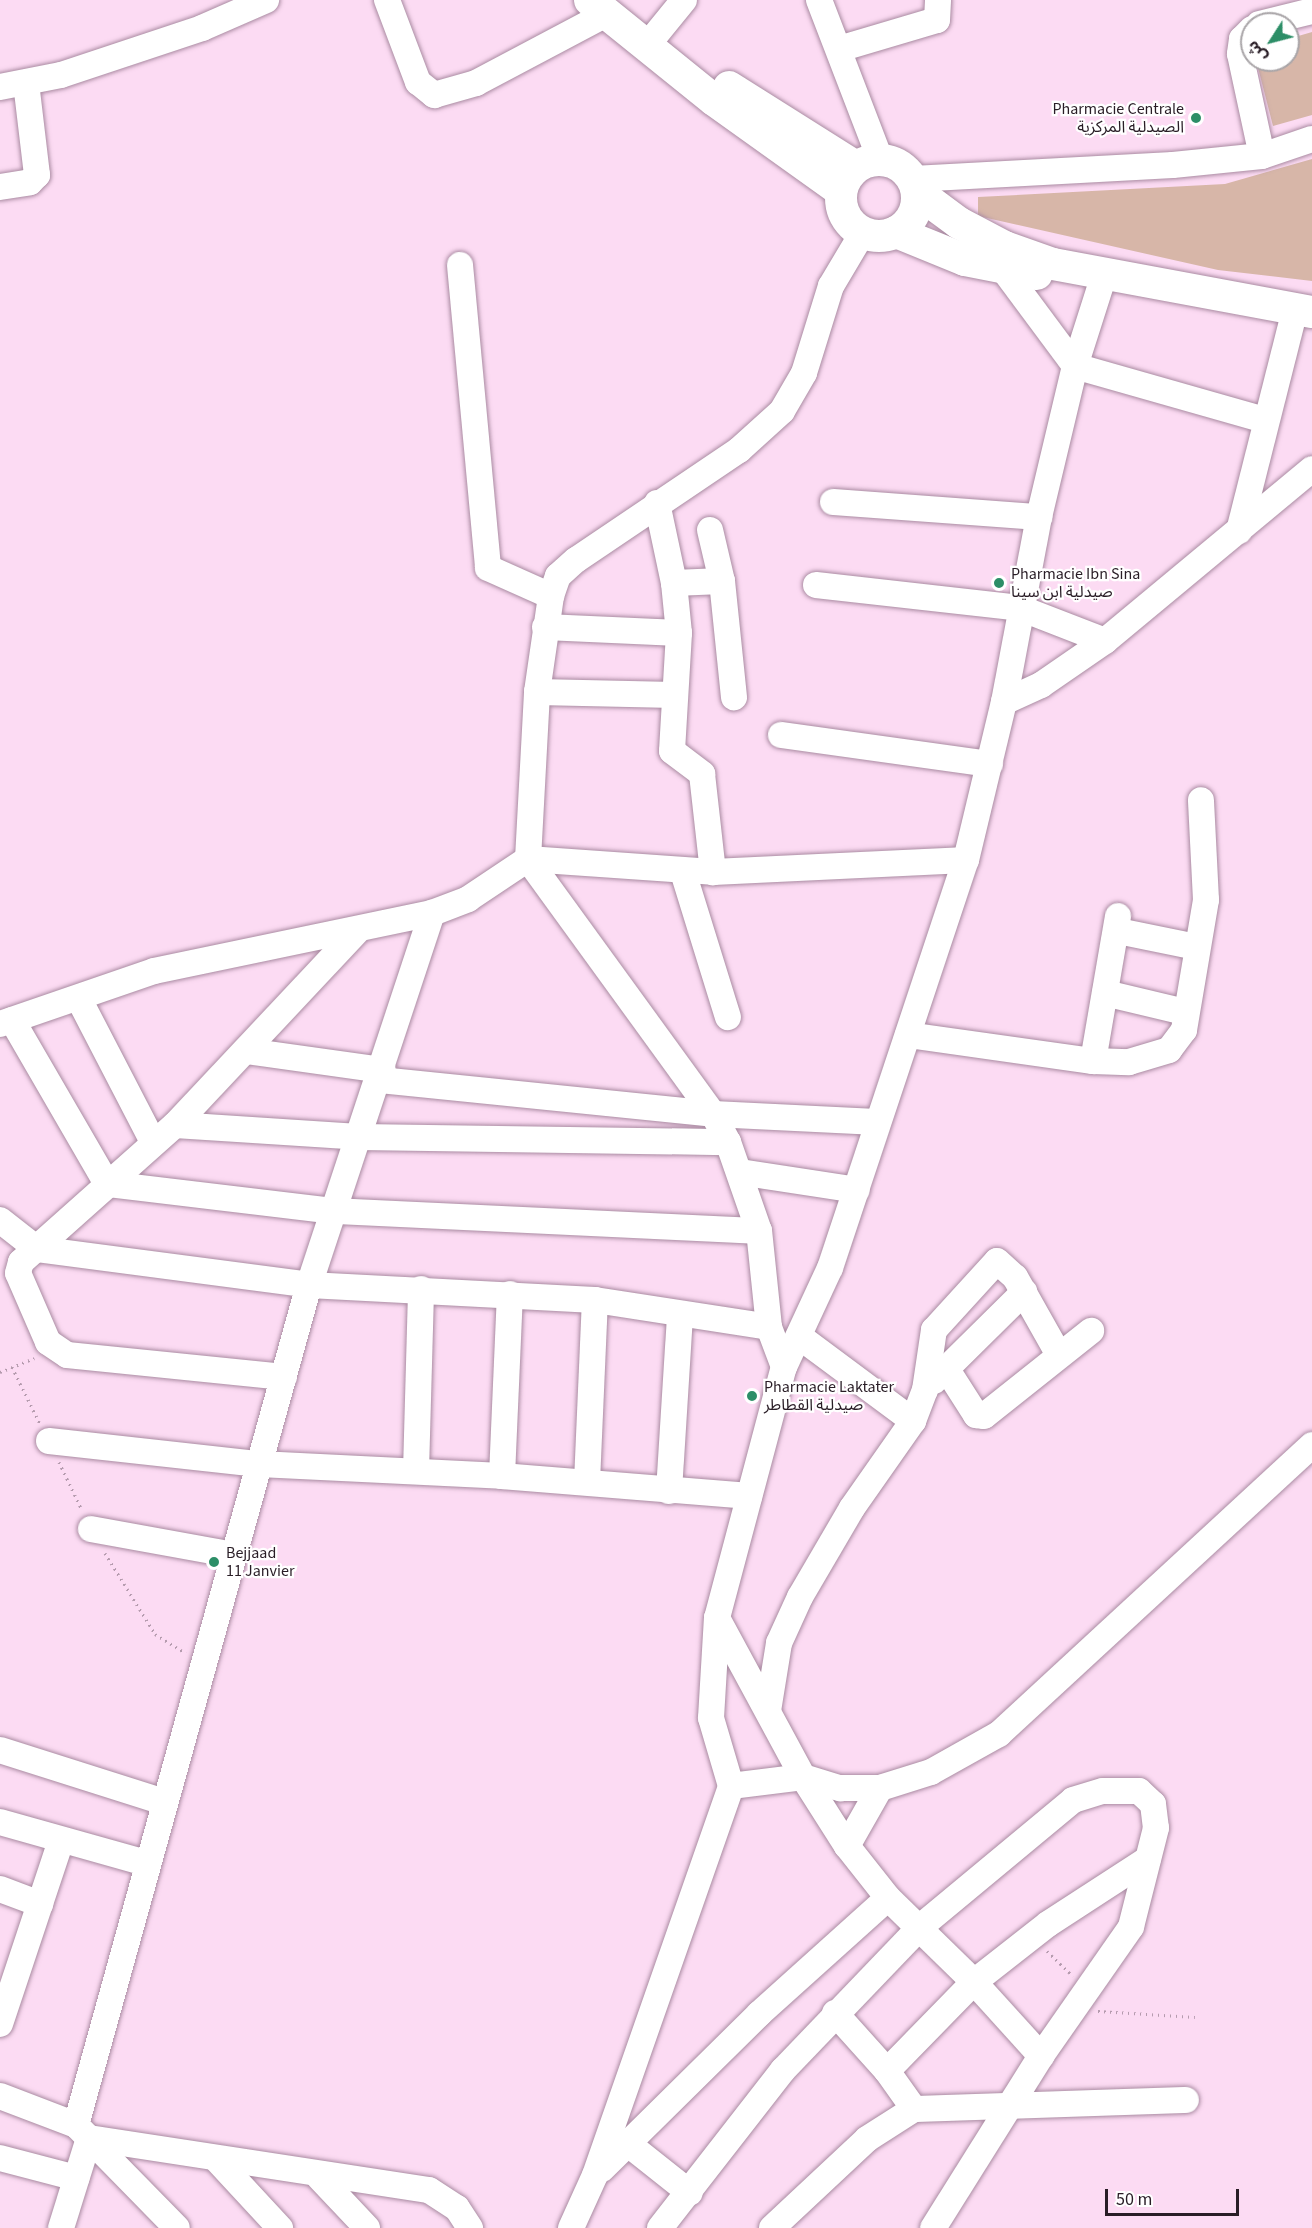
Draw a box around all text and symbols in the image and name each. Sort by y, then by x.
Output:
north arrow [1240,12,1300,72]
text: ش [1242,36,1272,67]
place label: Pharmacie Centrale الصيدلية المركزية [1052,99,1184,137]
marker: Pharmacie Centrale الصيدلية المركزية [1189,111,1203,125]
place label: Pharmacie Ibn Sina صيدلية ابن سينا [1011,564,1140,602]
marker: Pharmacie Ibn Sina صيدلية ابن سينا [992,576,1006,590]
place label: Pharmacie Laktater صيدلية القطاطر [764,1377,894,1415]
marker: Pharmacie Laktater صيدلية القطاطر [745,1389,759,1403]
place label: Bejjaad 11 Janvier [226,1543,294,1581]
marker: Bejjaad 11 Janvier [207,1555,221,1569]
scale bar [1108,2177,1242,2215]
text: 50 m [1116,2187,1152,2212]

